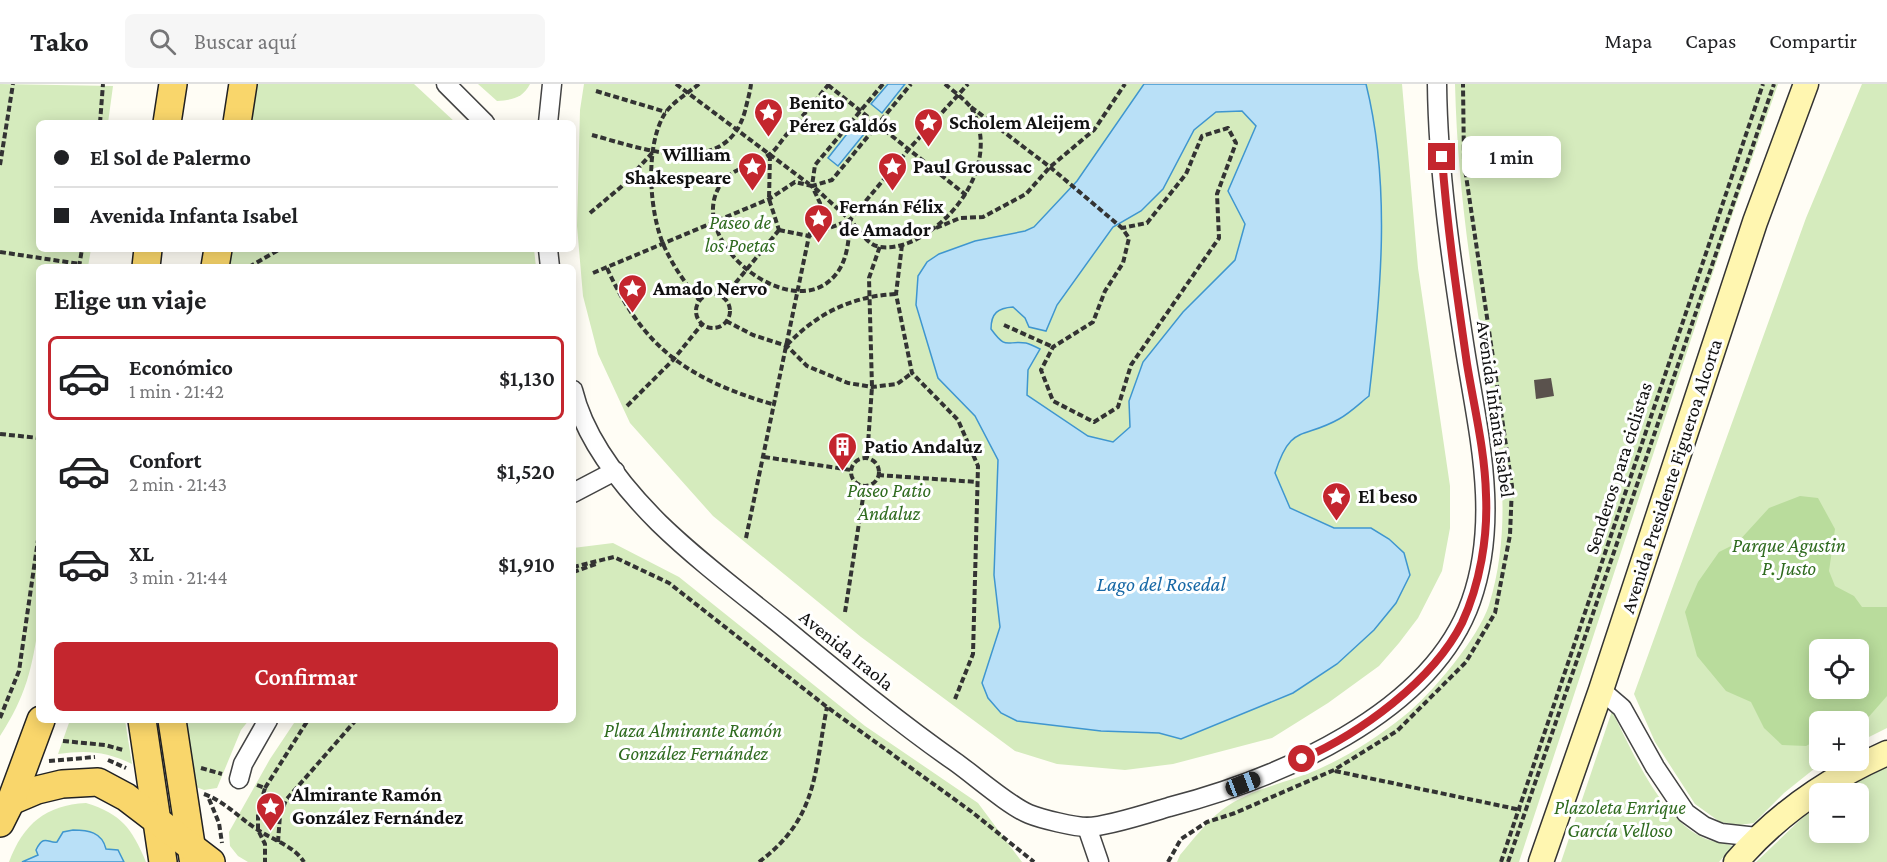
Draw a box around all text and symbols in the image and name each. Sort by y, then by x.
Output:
search box [125,14,545,68]
icon: search [146,25,179,58]
text: Tako [30,26,89,57]
text: Buscar aquí [194,29,296,54]
text: Mapa [1604,29,1652,53]
text: Capas [1685,29,1736,53]
text: Compartir [1769,29,1857,53]
place label: Benito Pérez Galdós [789,91,897,136]
place icon: Benito Pérez Galdós [752,97,784,139]
place icon: Scholem Aleijem [912,106,944,148]
place label: Scholem Aleijem [949,111,1090,134]
callout: 1 min [1463,136,1562,178]
place label: William Shakespeare [625,143,731,188]
route end [1428,143,1455,170]
text: El Sol de Palermo [90,145,251,170]
text: 1 min [1489,146,1534,168]
place icon: William Shakespeare [736,150,768,192]
place icon: Paul Groussac [876,150,908,192]
place label: Paul Groussac [913,155,1032,177]
place label: Fernán Félix de Amador [839,195,944,240]
place icon: Fernán Félix de Amador [802,202,834,244]
text: Avenida Infanta Isabel [90,203,298,228]
park label: Paseo de los Poetas [705,211,776,256]
place icon: Amado Nervo [616,272,648,314]
place label: Amado Nervo [652,277,767,299]
text: Elige un viaje [54,285,207,315]
street label: Avenida Infanta Isabel [1473,319,1519,499]
street label: Avenida Presidente Figueroa Alcorta [1616,336,1727,616]
icon: car [57,351,111,405]
text: Económico [129,355,233,380]
text: $1,130 [499,366,555,391]
street label: Senderos para ciclistas [1580,379,1657,557]
text: 1 min · 21:42 [129,380,224,402]
building icon: Patio Andaluz [827,430,859,472]
place label: Patio Andaluz [864,435,982,457]
icon: car [57,444,111,498]
text: Confort [129,448,202,473]
text: $1,520 [497,459,555,484]
text: 2 min · 21:43 [129,473,227,495]
park label: Paseo Patio Andaluz [847,479,931,524]
place icon: El beso [1321,480,1353,522]
place label: El beso [1358,485,1418,507]
park label: Parque Agustin P. Justo [1732,534,1846,580]
icon: car [57,537,111,591]
text: XL [129,541,154,566]
text: $1,910 [498,552,555,577]
text: 3 min · 21:44 [129,566,228,588]
water label: Lago del Rosedal [1096,572,1226,596]
street label: Avenida Iraola [795,605,899,695]
map controls [1809,639,1869,843]
button: locate [1809,639,1869,699]
button: Confirmar [54,642,558,711]
button: + [1809,711,1869,771]
park label: Plaza Almirante Ramón González Fernández [604,719,782,764]
route start [1288,745,1315,772]
car [1223,769,1263,799]
place label: Almirante Ramón González Fernández [291,783,463,828]
button: − [1809,783,1869,843]
place icon: Almirante Ramón González Fernández [255,790,287,832]
park label: Plazoleta Enrique García Velloso [1554,796,1686,841]

